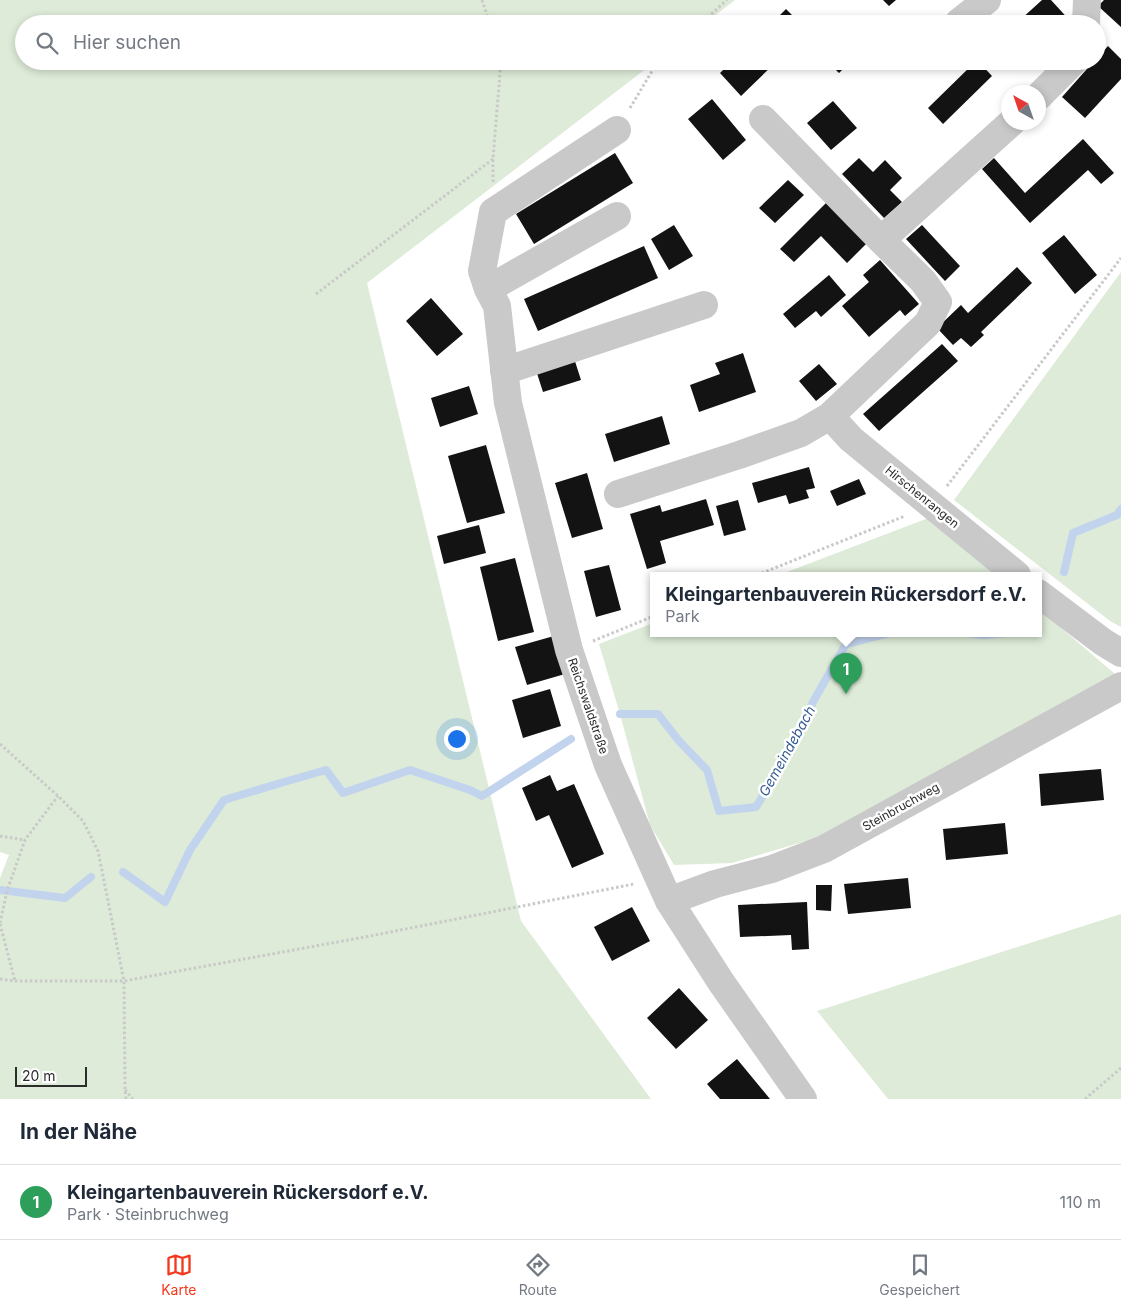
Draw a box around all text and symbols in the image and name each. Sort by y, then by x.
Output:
search box [15,15,1106,70]
icon: search [33,29,61,57]
text: Hier suchen [73,31,181,54]
north arrow [1001,85,1046,130]
street label: Hirschenrangen [882,462,962,531]
popup [650,572,1042,637]
text: Kleingartenbauverein Rückersdorf e.V. [665,583,1027,606]
text: Park [665,606,699,626]
pin: 1 [830,653,862,694]
street label: Reichswaldstraße [565,656,612,756]
water label: Gemeindebach [755,703,818,799]
your location [444,726,470,752]
street label: Steinbruchweg [860,779,942,834]
scale bar [15,1064,88,1087]
text: 20 m [22,1067,56,1084]
text: In der Nähe [20,1119,137,1144]
text: Kleingartenbauverein Rückersdorf e.V. [67,1181,429,1204]
text: 1 [33,1192,39,1212]
text: 110 m [1059,1192,1101,1212]
text: Park · Steinbruchweg [67,1204,229,1224]
tab: Karte [161,1251,197,1298]
tab: Route [519,1251,557,1298]
tab: Gespeichert [879,1251,960,1298]

